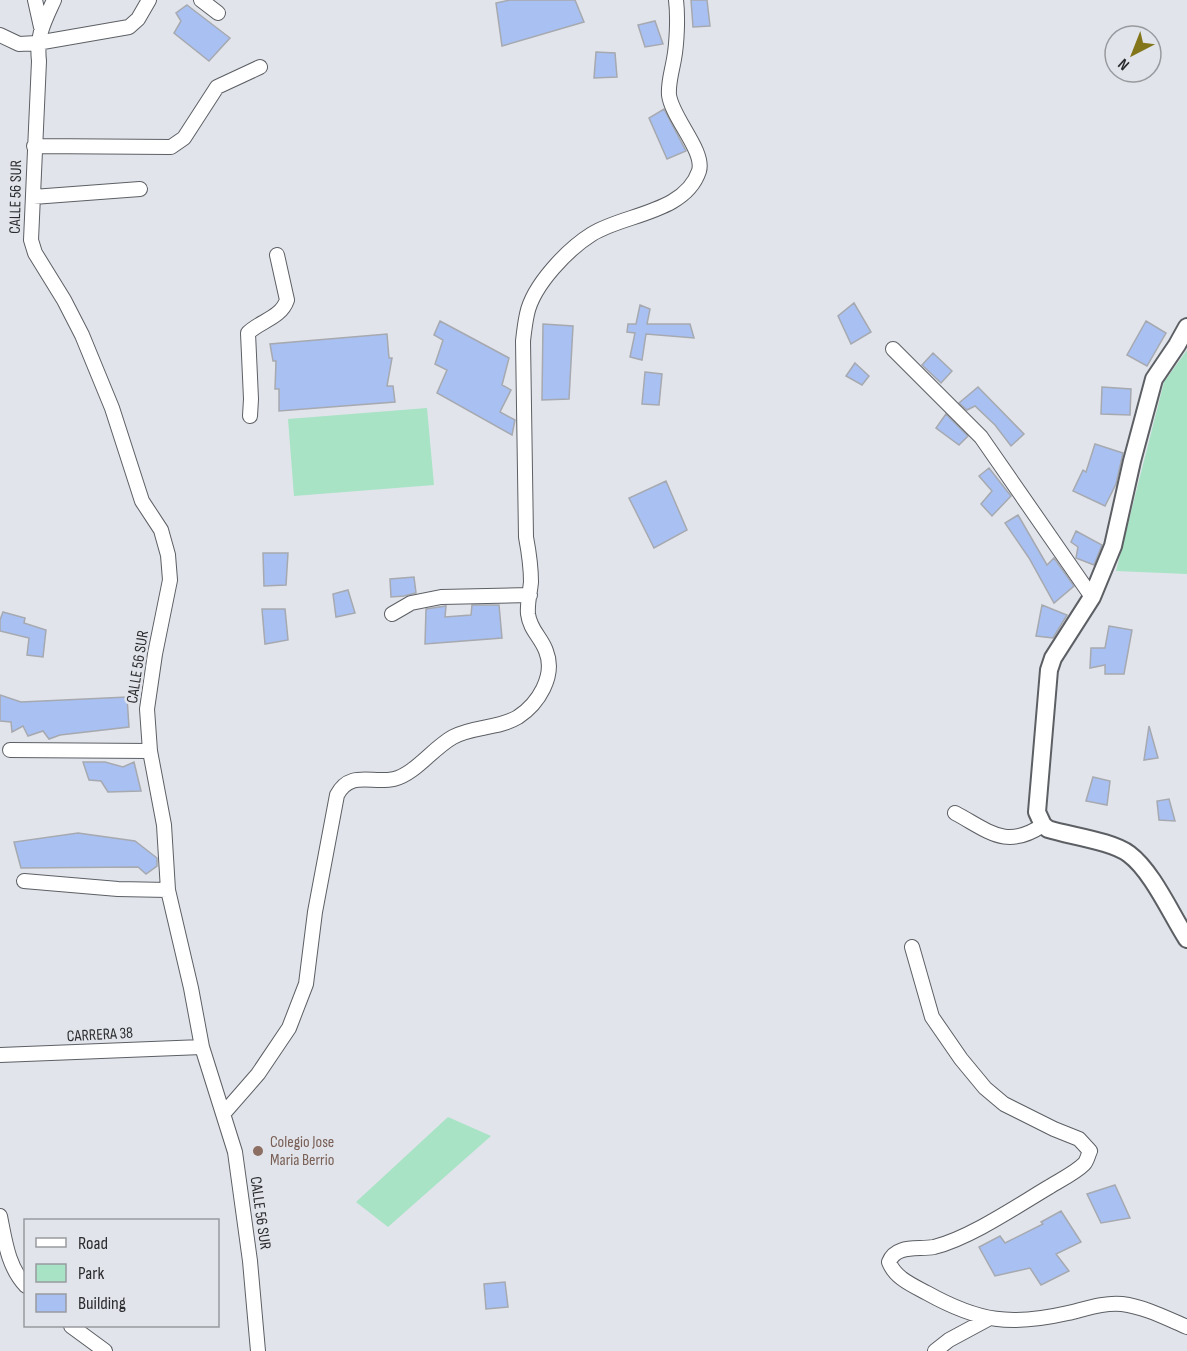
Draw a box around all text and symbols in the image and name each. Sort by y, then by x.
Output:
north arrow [1103,24,1163,84]
text: N [1114,54,1133,74]
street label: CALLE 56 SUR [6,160,26,234]
street label: CALLE 56 SUR [123,629,153,705]
street label: CARRERA 38 [66,1024,134,1046]
place label: Colegio Jose Maria Berrio [270,1133,334,1170]
marker: Colegio Jose Maria Berrio [251,1144,265,1158]
street label: CALLE 56 SUR [245,1175,275,1251]
legend [24,1219,219,1327]
text: Road [78,1233,108,1254]
text: Park [78,1263,104,1284]
text: Building [78,1293,126,1314]

